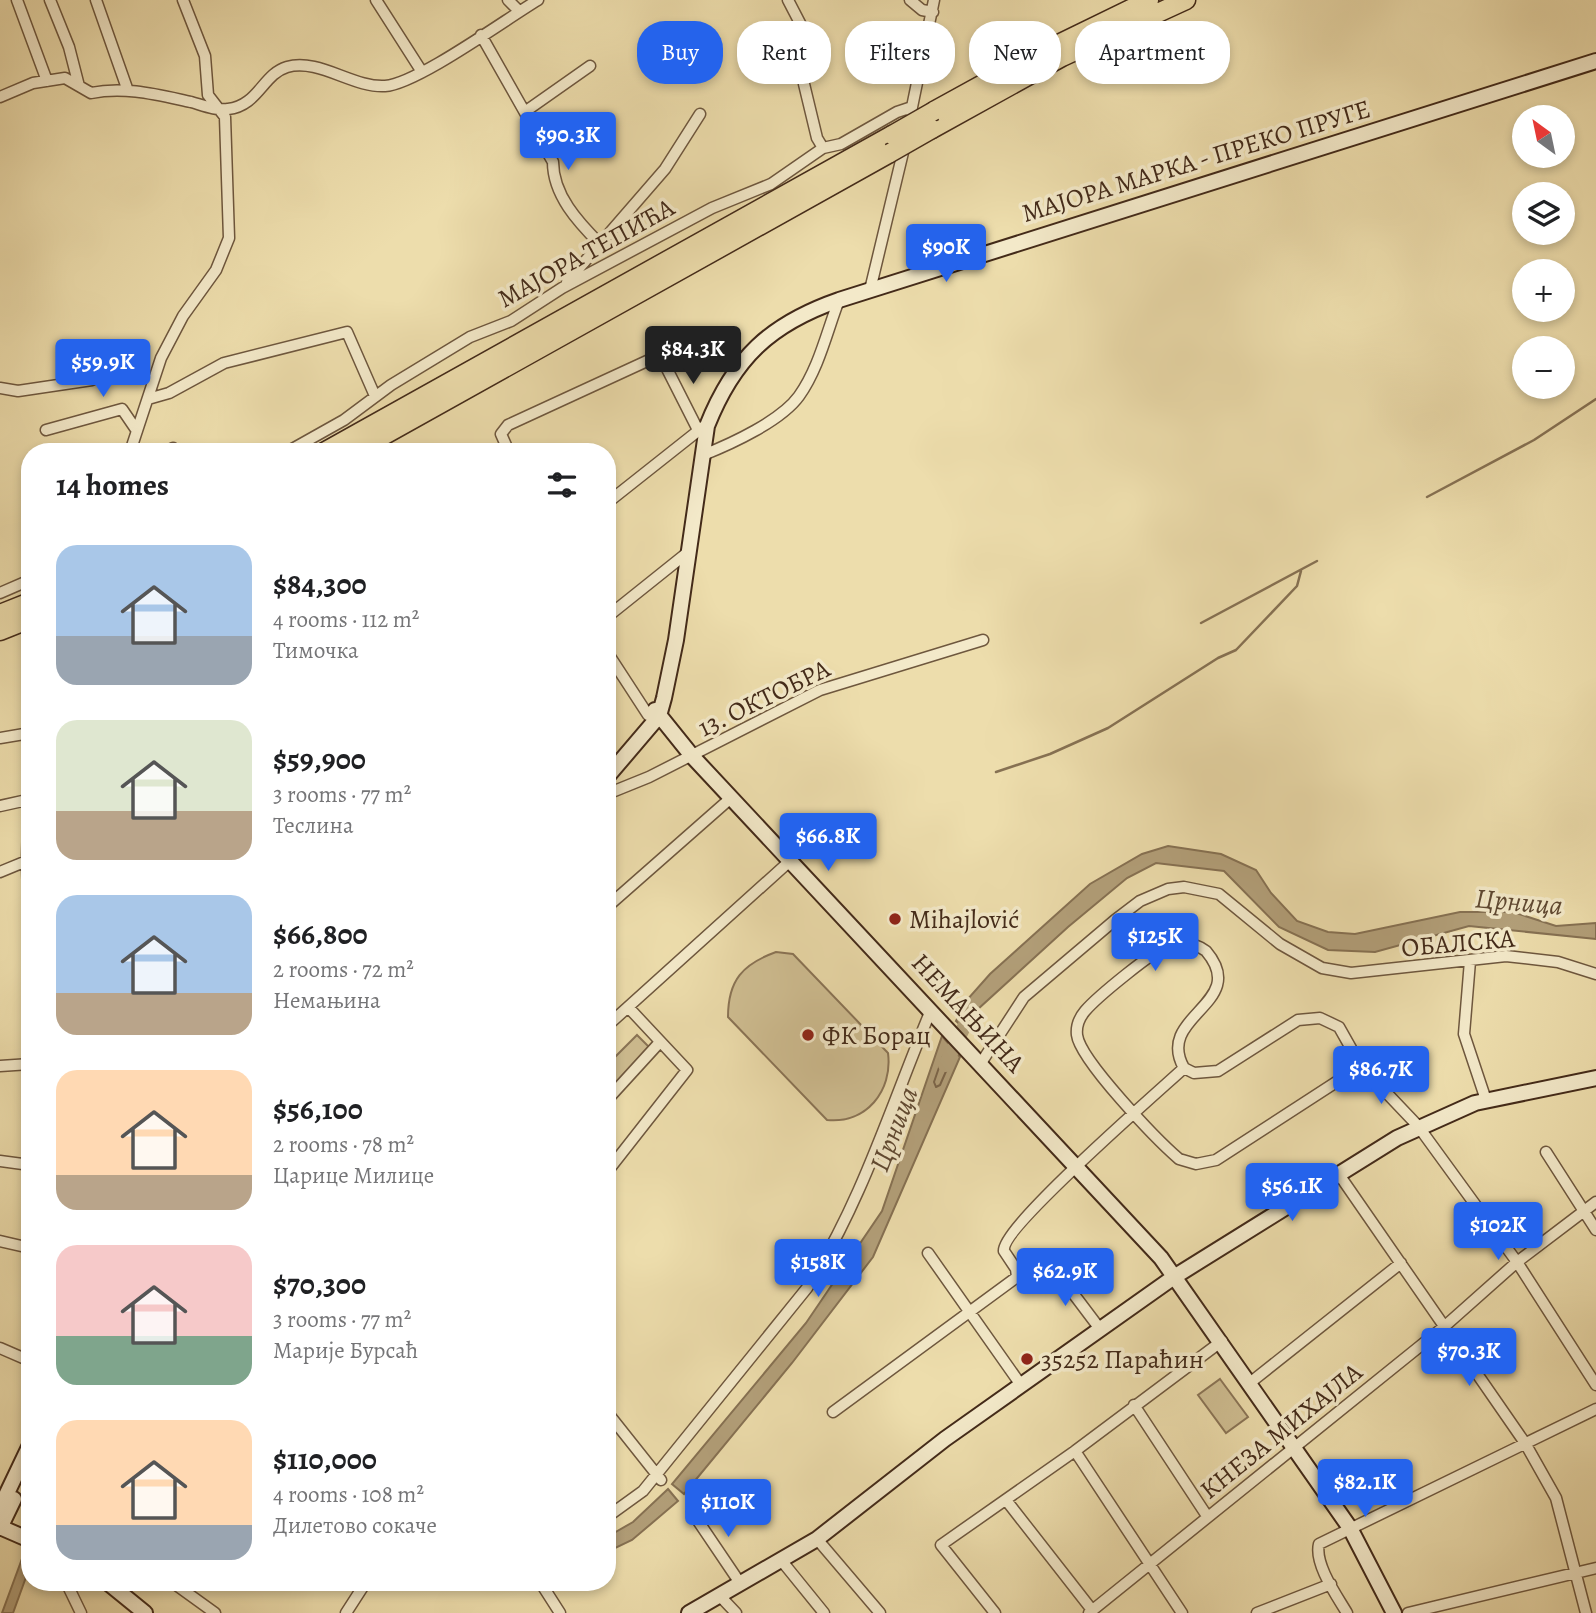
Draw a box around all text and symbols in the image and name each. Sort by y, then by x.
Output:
chip: Buy [637,21,723,84]
chip: Rent [737,21,831,84]
chip: Filters [845,21,955,84]
chip: New [969,21,1061,84]
chip: Apartment [1075,21,1230,84]
street label: МАЈОРА МАРКА - ПРЕКО ПРУГЕ [1017,91,1375,231]
north arrow [1512,105,1575,168]
map controls [1512,105,1575,399]
pin: $90.3K [511,113,625,172]
text: $90.3K [536,119,600,150]
button: layers [1512,182,1575,245]
street label: МАЈОРА ТЕПИЋА [491,190,681,316]
pin: $90K [905,224,987,284]
text: $90K [922,231,970,262]
button: + [1512,259,1575,322]
pin: $84.3K [636,326,750,386]
text: $84.3K [661,333,725,364]
button: − [1512,336,1575,399]
pin: $59.9K [46,340,160,399]
text: $59.9K [71,346,135,377]
text: 14 homes [56,465,169,505]
icon: filters [543,466,581,504]
text: $84,300 [273,564,367,604]
icon: home [112,573,196,657]
text: 4 rooms · 112 m² [273,604,419,635]
text: Тимочка [273,635,359,666]
street label: 13. ОКТОБРА [692,651,837,745]
text: $59,900 [273,739,366,779]
icon: home [112,748,196,832]
text: 3 rooms · 77 m² [273,779,411,810]
text: Теслина [273,810,354,841]
pin: $66.8K [771,814,885,873]
text: $66.8K [796,820,860,851]
water label: Црница [1474,879,1564,925]
place label: Mihajlović [909,902,1019,937]
marker: Mihajlović [887,911,903,927]
text: $66,800 [273,914,368,954]
pin: $125K [1106,914,1204,973]
text: $125K [1128,920,1183,951]
street label: ОБАЛСКА [1400,921,1517,965]
icon: home [112,923,196,1007]
street label: НЕМАЊИНА [904,946,1033,1081]
text: 2 rooms · 72 m² [273,954,414,985]
text: Немањина [273,985,381,1016]
place label: ФК Борац [822,1018,931,1053]
marker: ФК Борац [800,1027,816,1043]
pin: $86.7K [1324,1046,1438,1106]
text: $86.7K [1349,1053,1413,1084]
water label: Црница [861,1081,927,1177]
text: $56,100 [273,1089,363,1129]
icon: home [112,1098,196,1182]
text: 2 rooms · 78 m² [273,1129,414,1160]
text: Царице Милице [273,1160,434,1191]
pin: $56.1K [1235,1164,1349,1223]
text: $56.1K [1262,1170,1322,1201]
pin: $102K [1449,1202,1547,1262]
text: $102K [1470,1209,1526,1240]
pin: $158K [769,1240,867,1299]
text: $158K [791,1246,845,1277]
pin: $62.9K [1008,1248,1122,1308]
text: $62.9K [1033,1255,1097,1286]
text: $70,300 [273,1264,366,1304]
icon: home [112,1273,196,1357]
text: 3 rooms · 77 m² [273,1304,411,1335]
pin: $70.3K [1412,1328,1526,1388]
text: Марије Бурсаћ [273,1335,418,1366]
text: $70.3K [1437,1335,1501,1366]
place label: 35252 Параћин [1041,1342,1204,1377]
marker: 35252 Параћин [1019,1351,1035,1367]
street label: КНЕЗА МИХАЈЛА [1193,1354,1370,1507]
text: $110,000 [273,1439,377,1479]
icon: home [112,1448,196,1532]
pin: $82.1K [1308,1460,1422,1519]
text: $82.1K [1334,1466,1396,1497]
text: 4 rooms · 108 m² [273,1479,424,1510]
pin: $110K [679,1480,777,1539]
text: $110K [701,1486,755,1517]
text: Дилетово сокаче [273,1510,437,1541]

